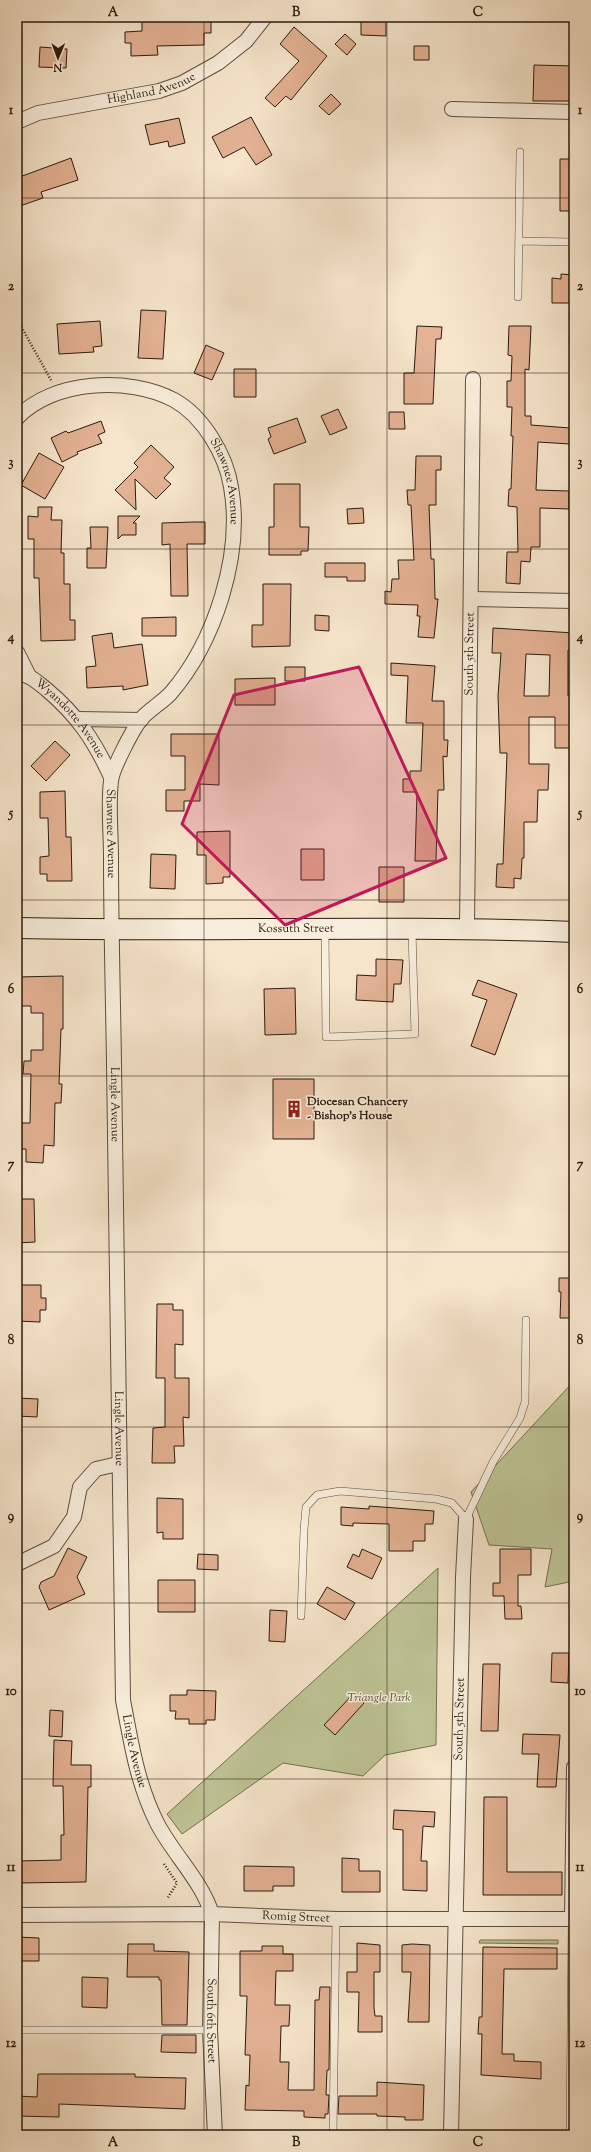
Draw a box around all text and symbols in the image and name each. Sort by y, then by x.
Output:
text: A [108,4,119,22]
text: B [292,4,301,22]
text: C [473,4,483,22]
north arrow [38,38,78,78]
text: N [53,59,63,75]
street label: Highland Avenue [106,68,199,109]
text: 1 [9,102,14,120]
text: 1 [578,102,583,120]
text: 2 [8,278,15,296]
text: 2 [577,278,584,296]
street label: Shawnee Avenue [205,435,243,525]
text: 3 [8,454,14,472]
text: 3 [577,454,583,472]
street label: South 5th Street [461,612,479,696]
text: 4 [7,629,15,647]
text: 4 [576,629,584,647]
street label: Wyandotte Avenue [31,674,110,762]
street label: Shawnee Avenue [101,788,120,879]
text: 5 [8,805,14,823]
text: 5 [577,805,583,823]
street label: Kossuth Street [258,920,334,938]
text: 6 [8,981,15,999]
text: 6 [577,981,584,999]
street label: Lingle Avenue [105,1067,124,1143]
place label: Diocesan Chancery - Bishop's House [306,1093,408,1125]
building icon: Diocesan Chancery - Bishop's House [284,1099,304,1119]
text: 7 [8,1156,15,1174]
text: 7 [577,1156,584,1174]
text: 8 [8,1332,15,1350]
text: 8 [577,1332,584,1350]
street label: Lingle Avenue [109,1391,128,1467]
text: 9 [8,1508,15,1526]
text: 9 [577,1508,584,1526]
street label: South 5th Street [450,1677,470,1761]
text: 10 [5,1683,17,1701]
text: 10 [574,1683,586,1701]
park label: Triangle Park [347,1689,411,1707]
street label: Lingle Avenue [117,1713,151,1791]
text: 11 [7,1859,16,1877]
text: 11 [576,1859,585,1877]
street label: Romig Street [262,1907,330,1928]
street label: South 6th Street [201,1978,221,2064]
text: 12 [6,2035,17,2053]
text: 12 [575,2035,586,2053]
text: A [108,2134,119,2152]
text: B [292,2134,301,2152]
text: C [473,2134,483,2152]

